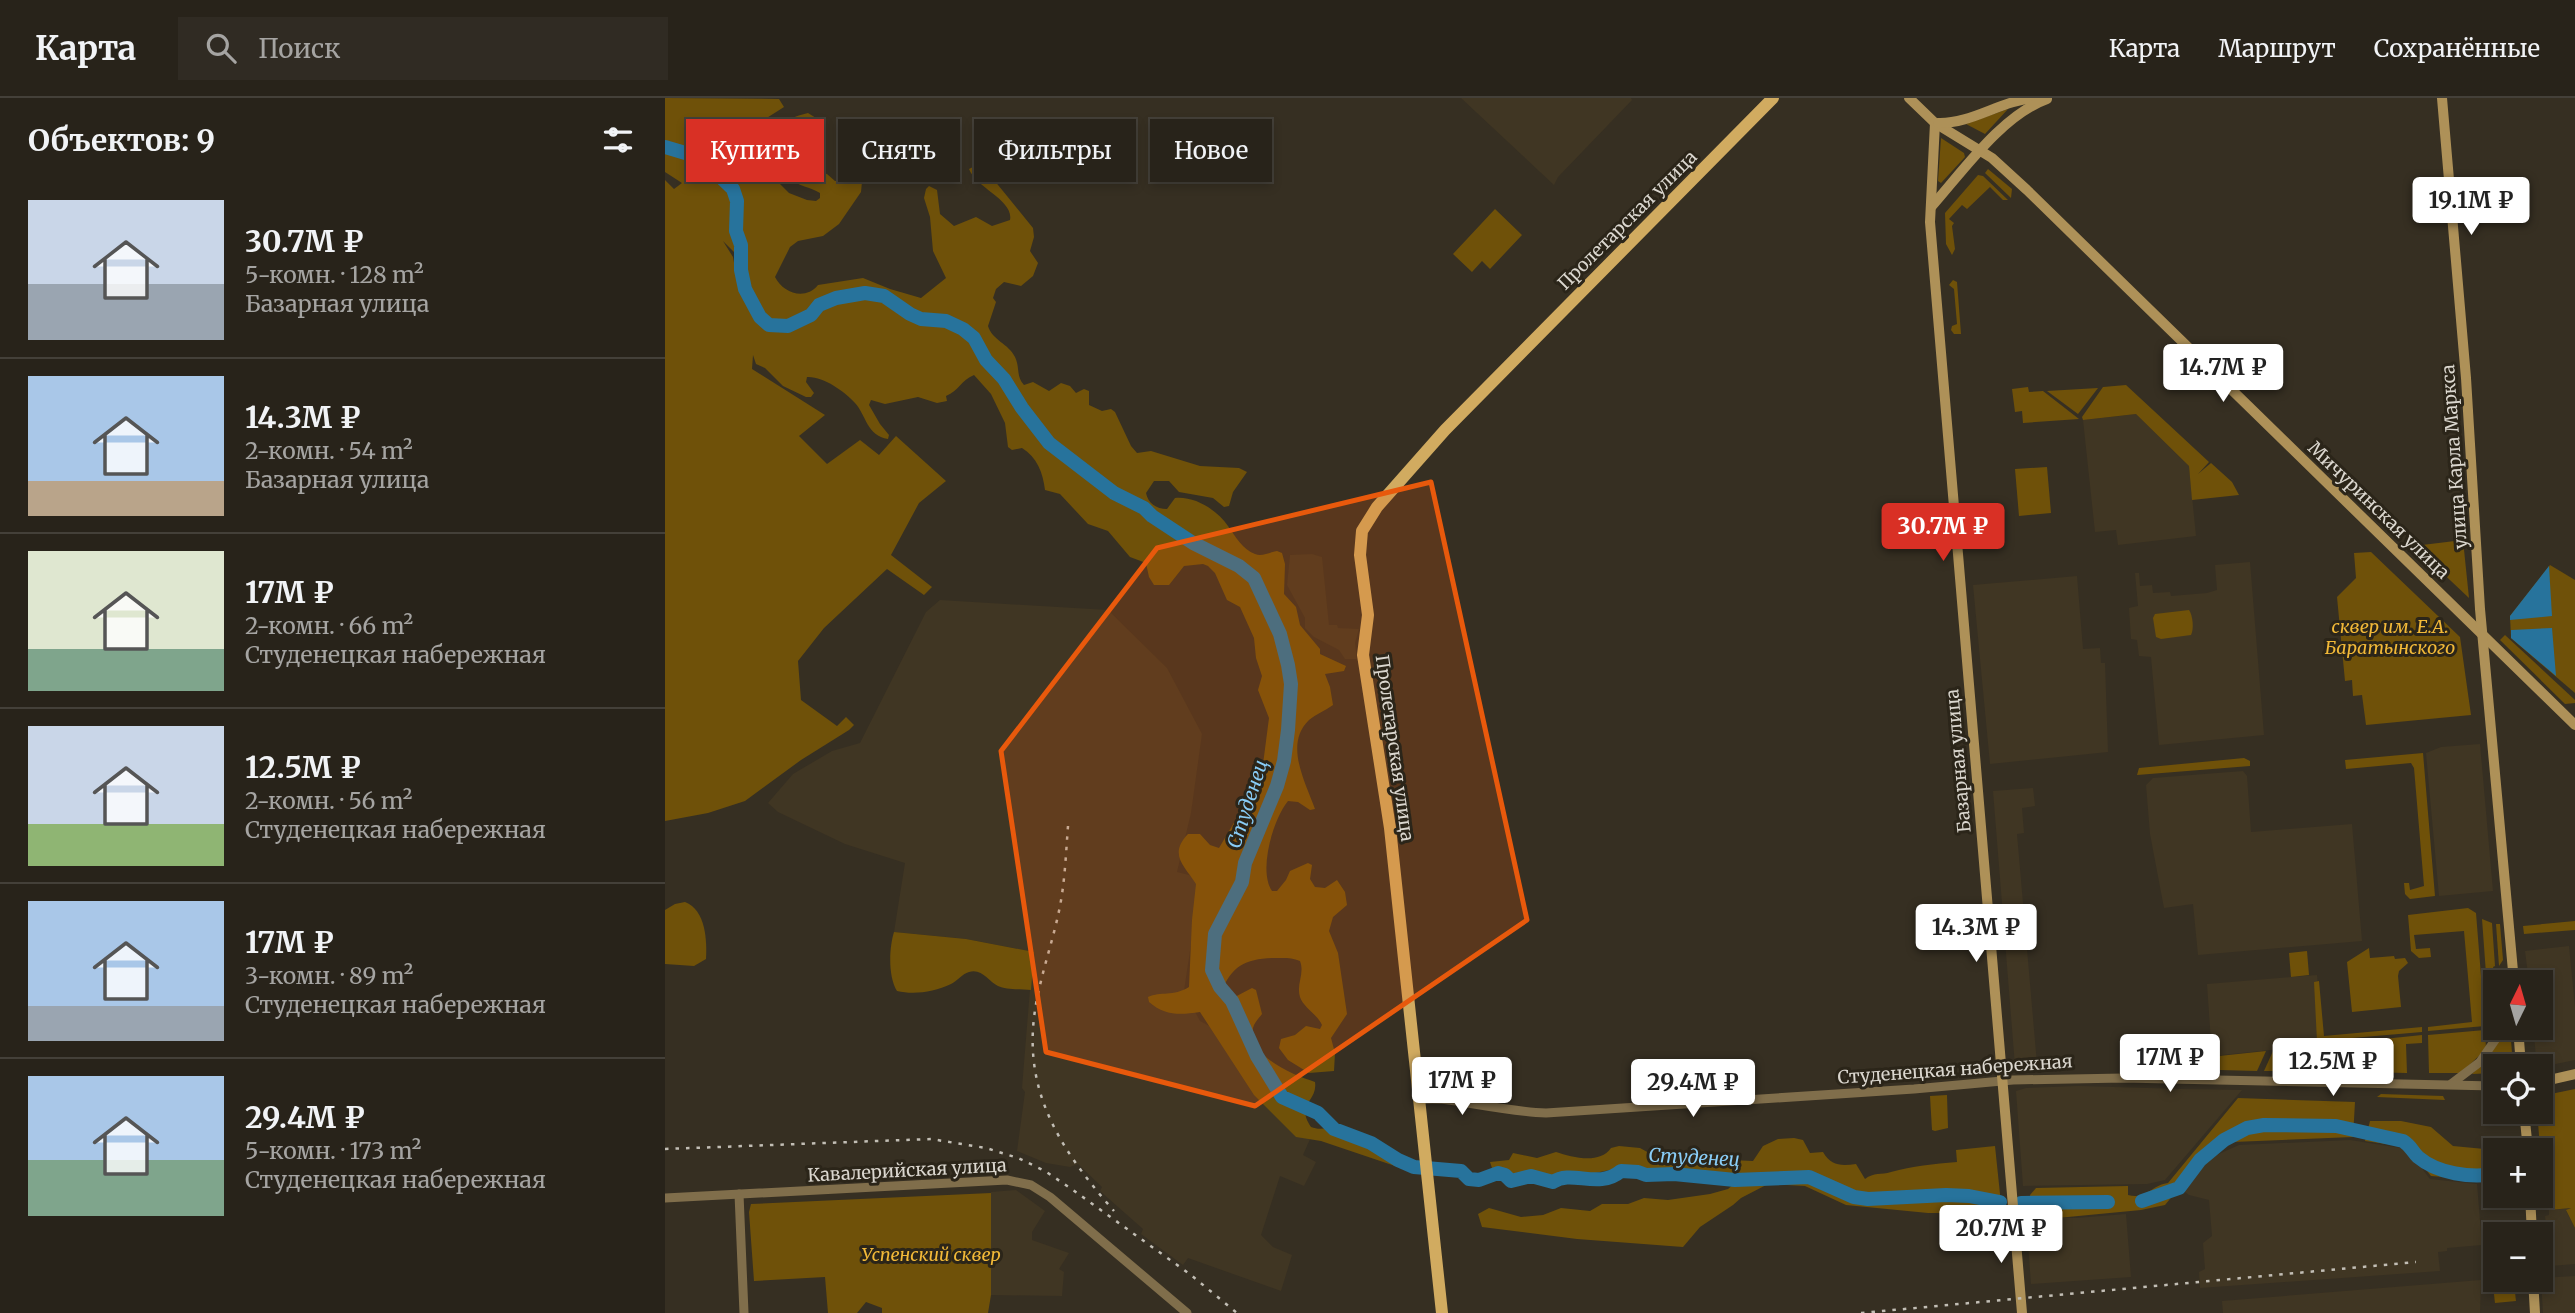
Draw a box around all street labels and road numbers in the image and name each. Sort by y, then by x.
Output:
street label: Пролетарская улица [1552,145,1702,295]
street label: улица Карла Маркса [2436,364,2472,550]
street label: Мичуринская улица [2303,436,2455,584]
street label: Пролетарская улица [1371,653,1420,843]
street label: Базарная улица [1940,688,1976,834]
street label: Студенецкая набережная [1837,1049,2074,1089]
street label: Кавалерийская улица [807,1153,1007,1187]

